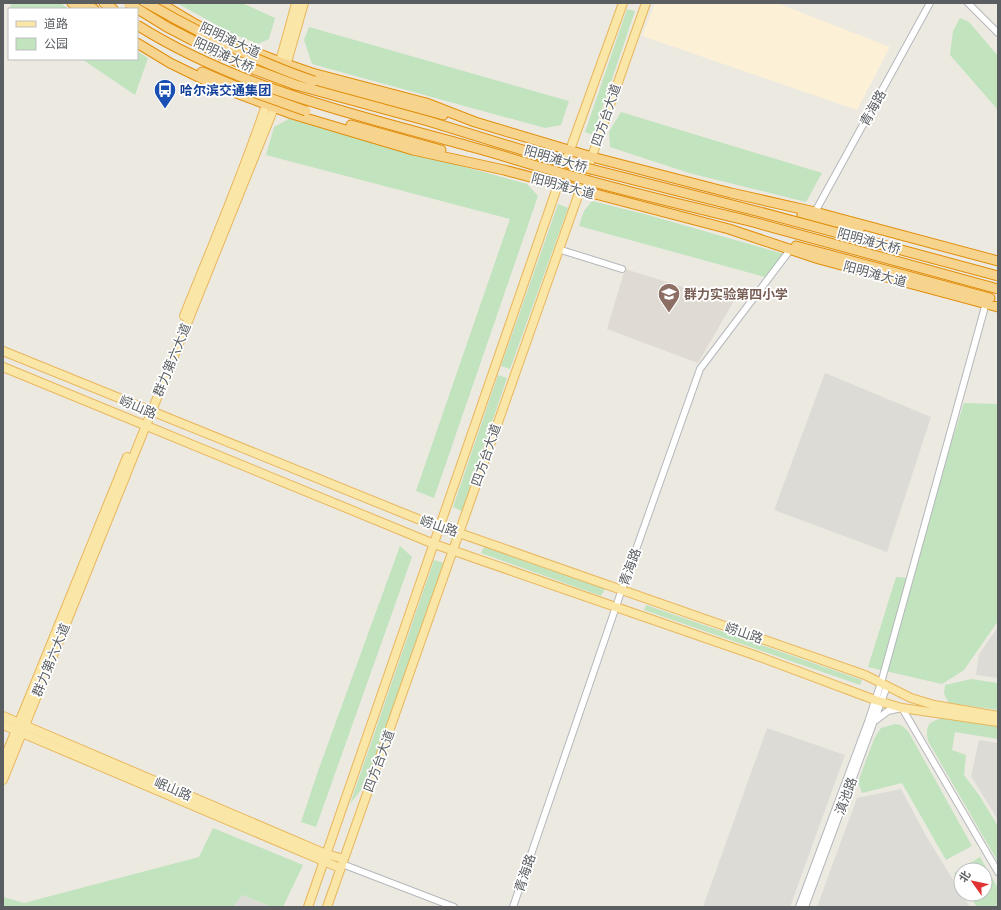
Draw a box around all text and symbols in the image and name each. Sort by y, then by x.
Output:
legend [8,8,138,60]
text: 道路 [44,16,68,32]
street label: 阳明滩大道 [197,19,263,61]
street label: 阳明滩大桥 [191,34,257,76]
text: 公园 [44,36,68,52]
bus stop icon: 哈尔滨交通集团 [152,77,178,110]
street label: 四方台大道 [587,81,625,149]
place label: 哈尔滨交通集团 [180,82,271,99]
street label: 青海路 [856,87,890,129]
street label: 阳明滩大桥 [522,142,590,176]
street label: 阳明滩大道 [529,169,597,203]
street label: 阳明滩大桥 [835,224,903,258]
street label: 阳明滩大道 [841,257,909,291]
school or university icon: 群力实验第四小学 [656,281,682,314]
place label: 群力实验第四小学 [684,286,788,303]
street label: 群力第六大道 [150,321,194,399]
street label: 崂山路 [117,392,159,422]
street label: 四方台大道 [467,421,505,489]
street label: 崂山路 [418,512,460,540]
street label: 青海路 [615,546,645,588]
street label: 崂山路 [723,619,765,647]
street label: 群力第六大道 [29,621,73,699]
street label: 四方台大道 [360,728,398,794]
street label: 岷山路 [152,774,194,804]
street label: 滇池路 [831,775,861,817]
street label: 青海路 [511,852,539,894]
north arrow [953,862,993,902]
text: 北 [956,868,973,885]

